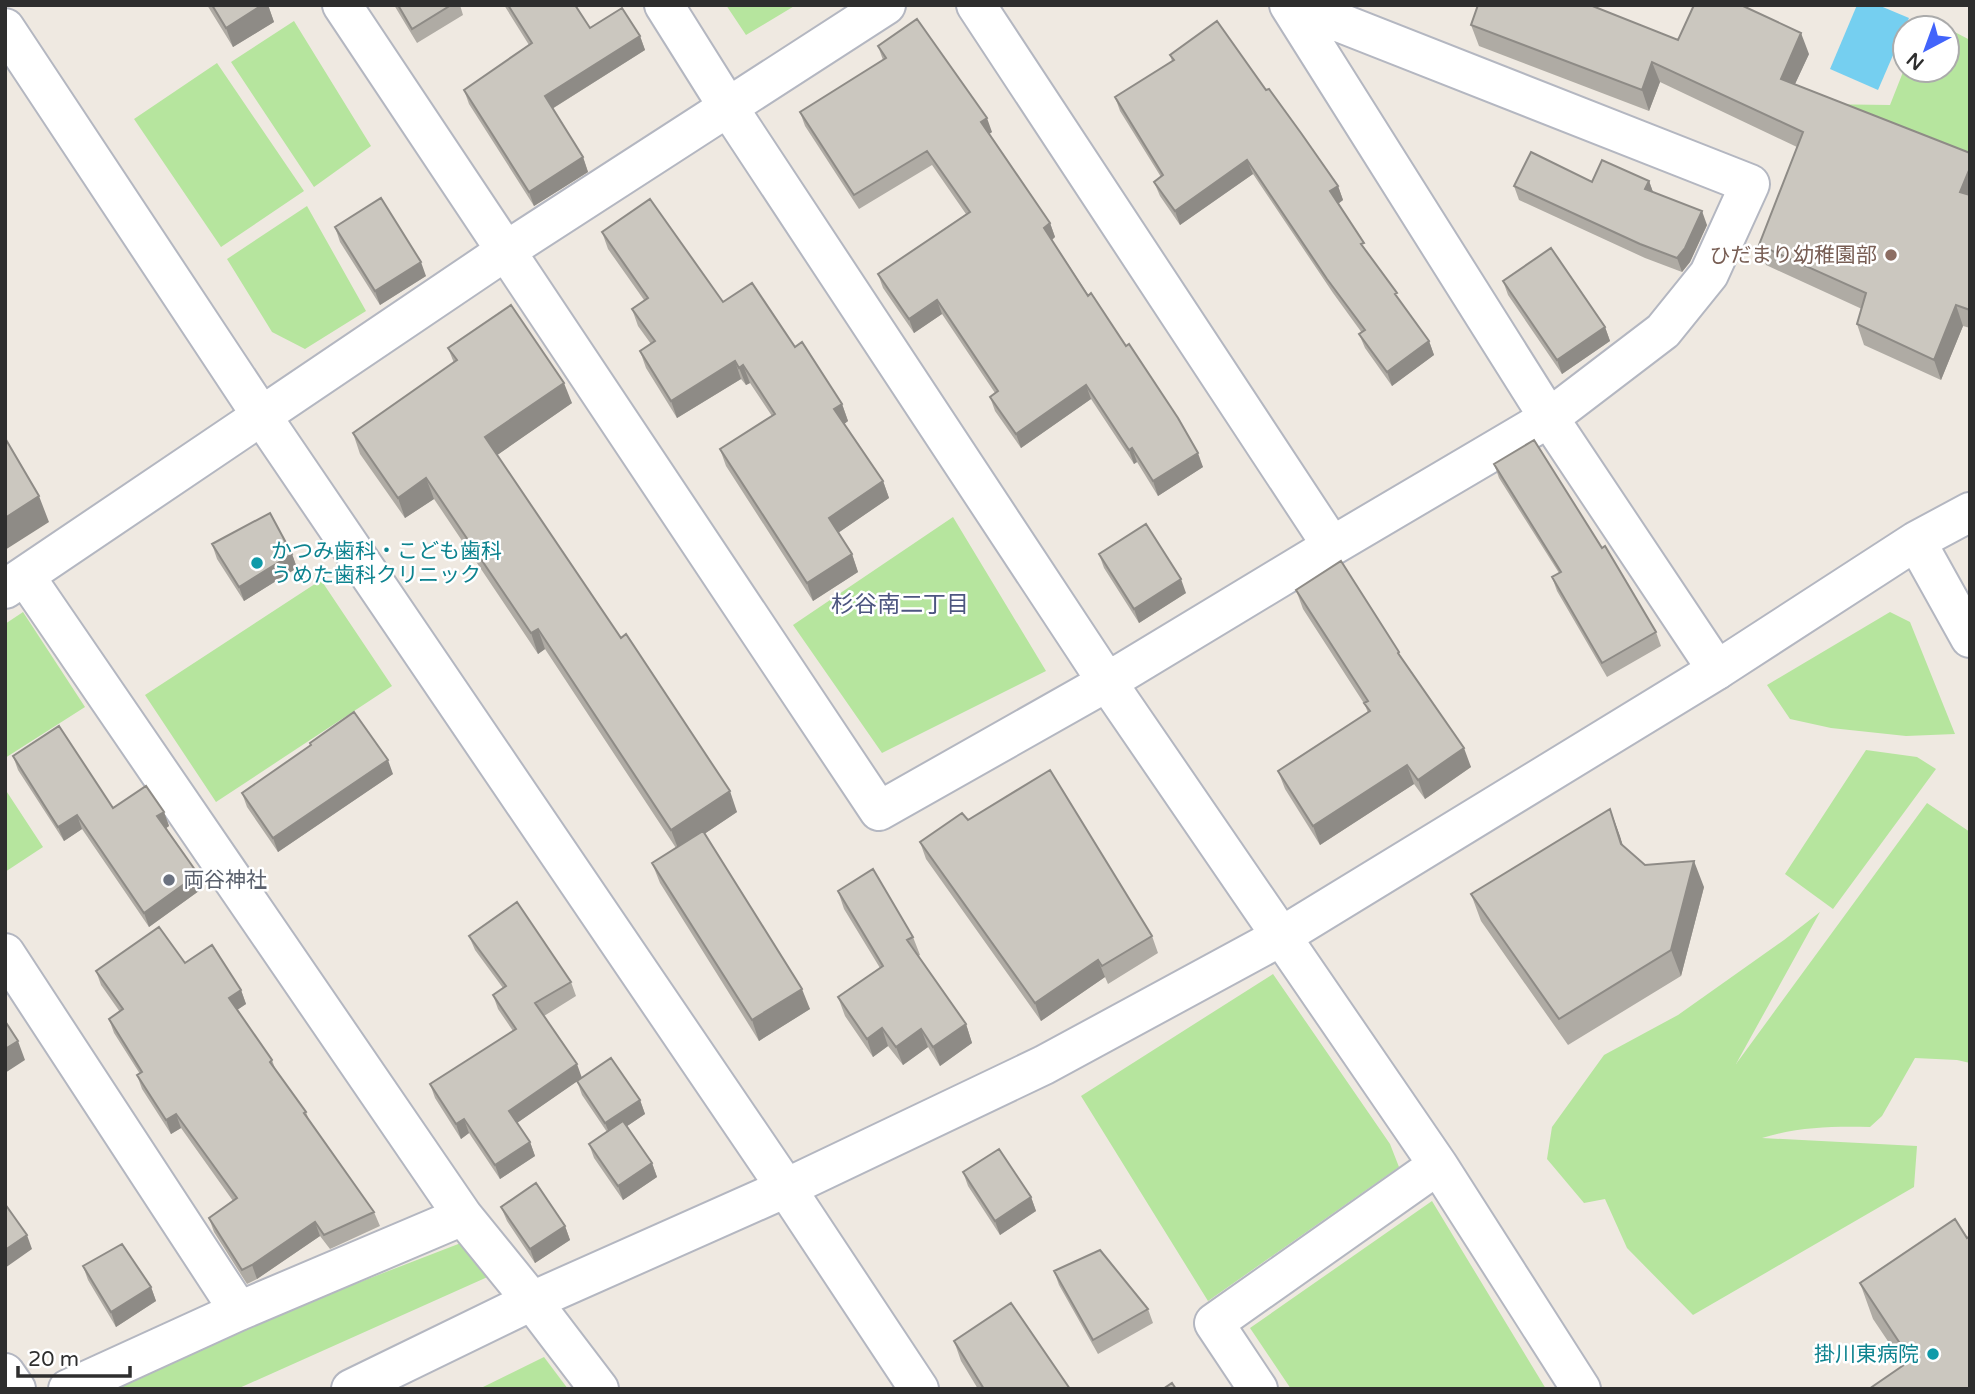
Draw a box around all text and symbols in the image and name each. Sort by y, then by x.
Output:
north arrow [1891,14,1961,84]
text: N [1903,48,1928,74]
place label: ひだまり幼稚園部 [1709,243,1877,268]
marker: ひだまり幼稚園部 [1883,247,1899,263]
place label: かつみ歯科・こども歯科 うめた歯科クリニック [271,539,502,588]
marker: かつみ歯科・こども歯科 うめた歯科クリニック [249,555,265,571]
district label: 杉谷南二丁目 [831,591,969,619]
place label: 両谷神社 [183,868,267,893]
marker: 両谷神社 [161,872,177,888]
scale bar [18,1334,130,1378]
place label: 掛川東病院 [1814,1342,1919,1367]
marker: 掛川東病院 [1925,1346,1941,1362]
text: 20 m [28,1347,79,1372]

